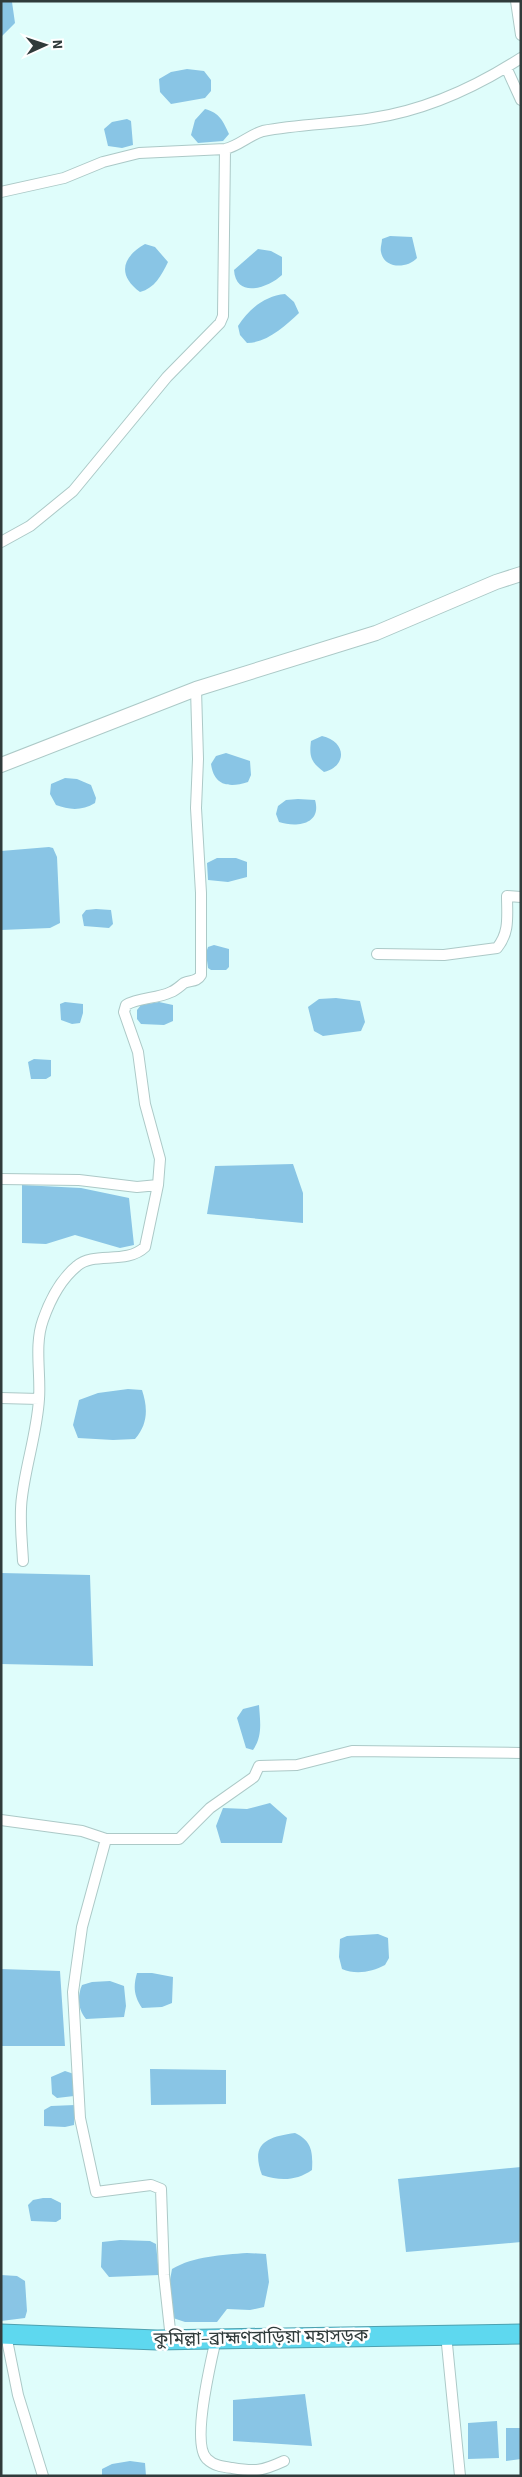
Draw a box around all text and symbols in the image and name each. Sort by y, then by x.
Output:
north arrow [20,20,70,70]
text: N [47,39,67,50]
street label: কুমিল্লা–ব্রাহ্মণবাড়িয়া মহাসড়ক [153,2323,369,2352]

